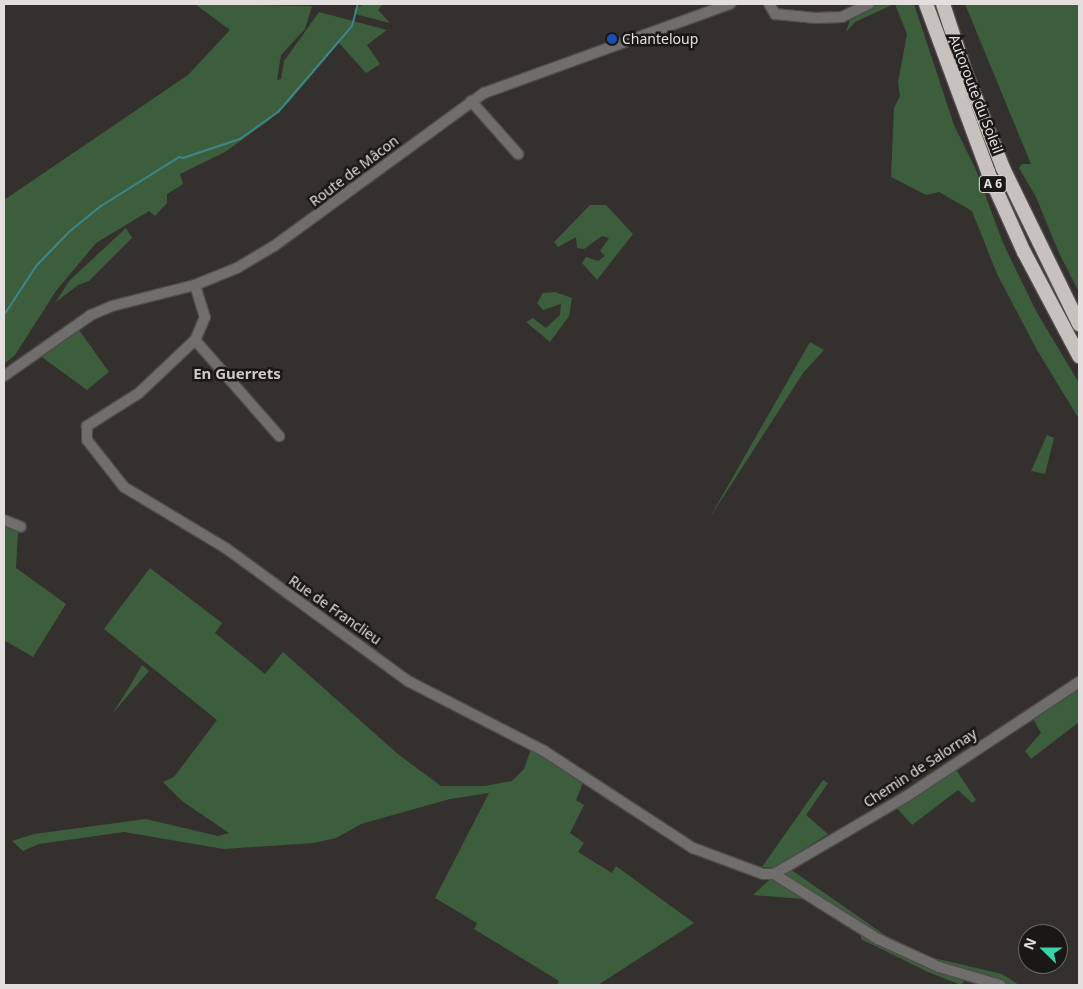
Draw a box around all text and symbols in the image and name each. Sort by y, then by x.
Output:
place label: Chanteloup [622,31,698,47]
street label: Autoroute du Soleil [946,32,1006,156]
marker: Chanteloup [606,33,618,45]
street label: Route de Mâcon [306,132,402,210]
road number: A 6 [978,174,1008,193]
district label: En Guerrets [193,365,281,383]
street label: Rue de Franclieu [286,572,384,648]
street label: Chemin de Salornay [860,725,980,811]
north arrow [1018,924,1068,974]
text: N [1019,935,1040,952]

